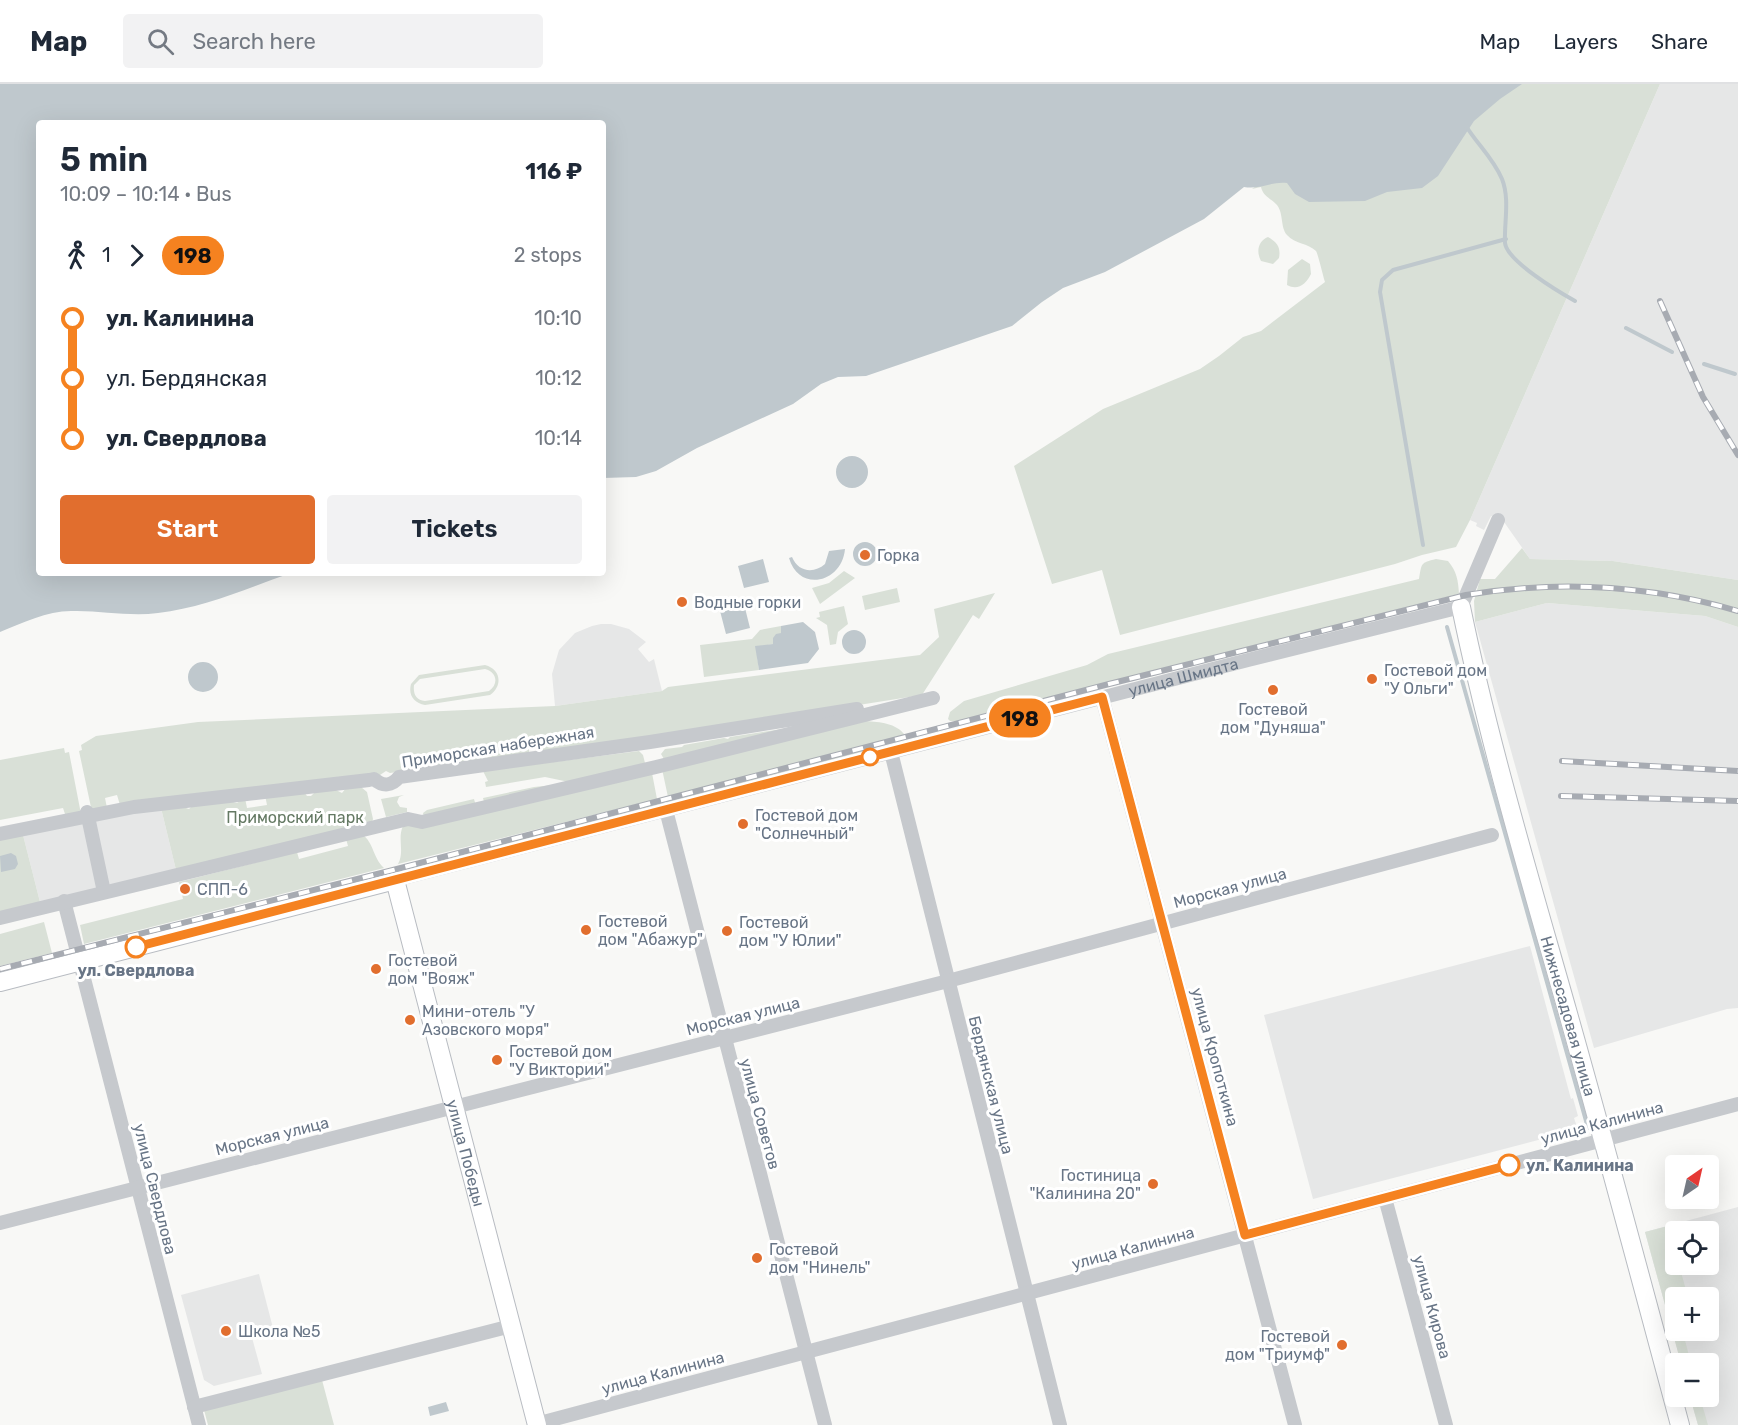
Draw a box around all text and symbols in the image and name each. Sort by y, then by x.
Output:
search box [123,14,543,68]
text: Map [30,25,87,58]
icon: search [144,25,177,58]
text: Search here [192,28,316,55]
text: Map [1479,29,1520,54]
text: Layers [1553,29,1618,54]
text: Share [1651,29,1708,54]
text: 5 min [60,140,148,179]
text: 116 ₽ [525,158,582,185]
text: 10:09 – 10:14 · Bus [60,182,232,206]
icon: walk [60,239,93,272]
icon: forward [120,239,153,272]
text: 1 [102,243,111,267]
text: 198 [174,243,212,268]
text: 2 stops [514,243,582,267]
text: ул. Калинина [106,305,254,332]
text: 10:10 [534,306,582,330]
text: ул. Бердянская [106,365,267,392]
text: 10:12 [535,366,582,390]
text: ул. Свердлова [106,425,267,452]
text: 10:14 [535,426,582,450]
button: Start [60,495,315,564]
button: Tickets [327,495,582,564]
place label: Горка [877,546,920,565]
marker: Горка [858,548,872,562]
place label: Водные горки [694,593,801,612]
marker: Водные горки [675,595,689,609]
street label: улица Шмидта [1126,653,1240,700]
place label: Гостевой дом "У Ольги" [1384,661,1487,698]
marker: Гостевой дом "У Ольги" [1365,672,1379,686]
marker: Гостевой дом "Дуняша" [1266,683,1280,697]
line badge: 198 [986,698,1054,738]
place label: Гостевой дом "Дуняша" [1220,700,1326,737]
text: 198 [1001,706,1039,731]
street label: Приморская набережная [400,722,596,772]
unlabelled marker [861,748,879,766]
place label: Гостевой дом "Солнечный" [755,806,858,843]
park label: Приморский парк [226,808,364,827]
marker: Гостевой дом "Солнечный" [736,817,750,831]
street label: Морская улица [1171,864,1289,912]
place label: СПП-6 [197,880,248,899]
marker: СПП-6 [178,882,192,896]
place label: Гостевой дом "Абажур" [598,912,703,949]
place label: Гостевой дом "У Юлии" [739,913,842,950]
marker: Гостевой дом "Абажур" [579,923,593,937]
marker: Гостевой дом "У Юлии" [720,924,734,938]
street label: Нижнесадовая улица [1537,934,1600,1098]
marker: ул. Свердлова [125,936,147,958]
place label: Гостевой дом "Вояж" [388,951,475,988]
place label: ул. Свердлова [78,961,194,980]
marker: Гостевой дом "Вояж" [369,962,383,976]
street label: улица Кропоткина [1187,986,1243,1128]
street label: Морская улица [684,993,802,1039]
place label: Мини-отель "У Азовского моря" [422,1002,549,1039]
marker: Мини-отель "У Азовского моря" [403,1013,417,1027]
street label: Бердянская улица [965,1014,1017,1156]
place label: Гостевой дом "У Виктории" [509,1042,612,1079]
marker: Гостевой дом "У Виктории" [490,1053,504,1067]
street label: улица Советов [736,1056,784,1172]
street label: улица Победы [443,1097,489,1208]
street label: улица Калинина [1539,1098,1665,1148]
street label: Морская улица [213,1113,331,1159]
street label: улица Свердлова [130,1122,180,1256]
marker: ул. Калинина [1498,1154,1520,1176]
north arrow [1665,1155,1719,1209]
map controls [1665,1155,1719,1407]
place label: ул. Калинина [1526,1156,1634,1175]
place label: Гостиница "Калинина 20" [1029,1166,1141,1203]
marker: Гостиница "Калинина 20" [1146,1177,1160,1191]
button: locate [1665,1221,1719,1275]
street label: улица Калинина [1070,1223,1196,1273]
place label: Гостевой дом "Нинель" [769,1240,870,1277]
marker: Гостевой дом "Нинель" [750,1251,764,1265]
street label: улица Кирова [1409,1253,1455,1361]
button: + [1665,1287,1719,1341]
place label: Школа №5 [238,1322,321,1341]
marker: Школа №5 [219,1324,233,1338]
place label: Гостевой дом "Триумф" [1225,1327,1330,1364]
marker: Гостевой дом "Триумф" [1335,1338,1349,1352]
street label: улица Калинина [600,1348,726,1398]
button: − [1665,1353,1719,1407]

